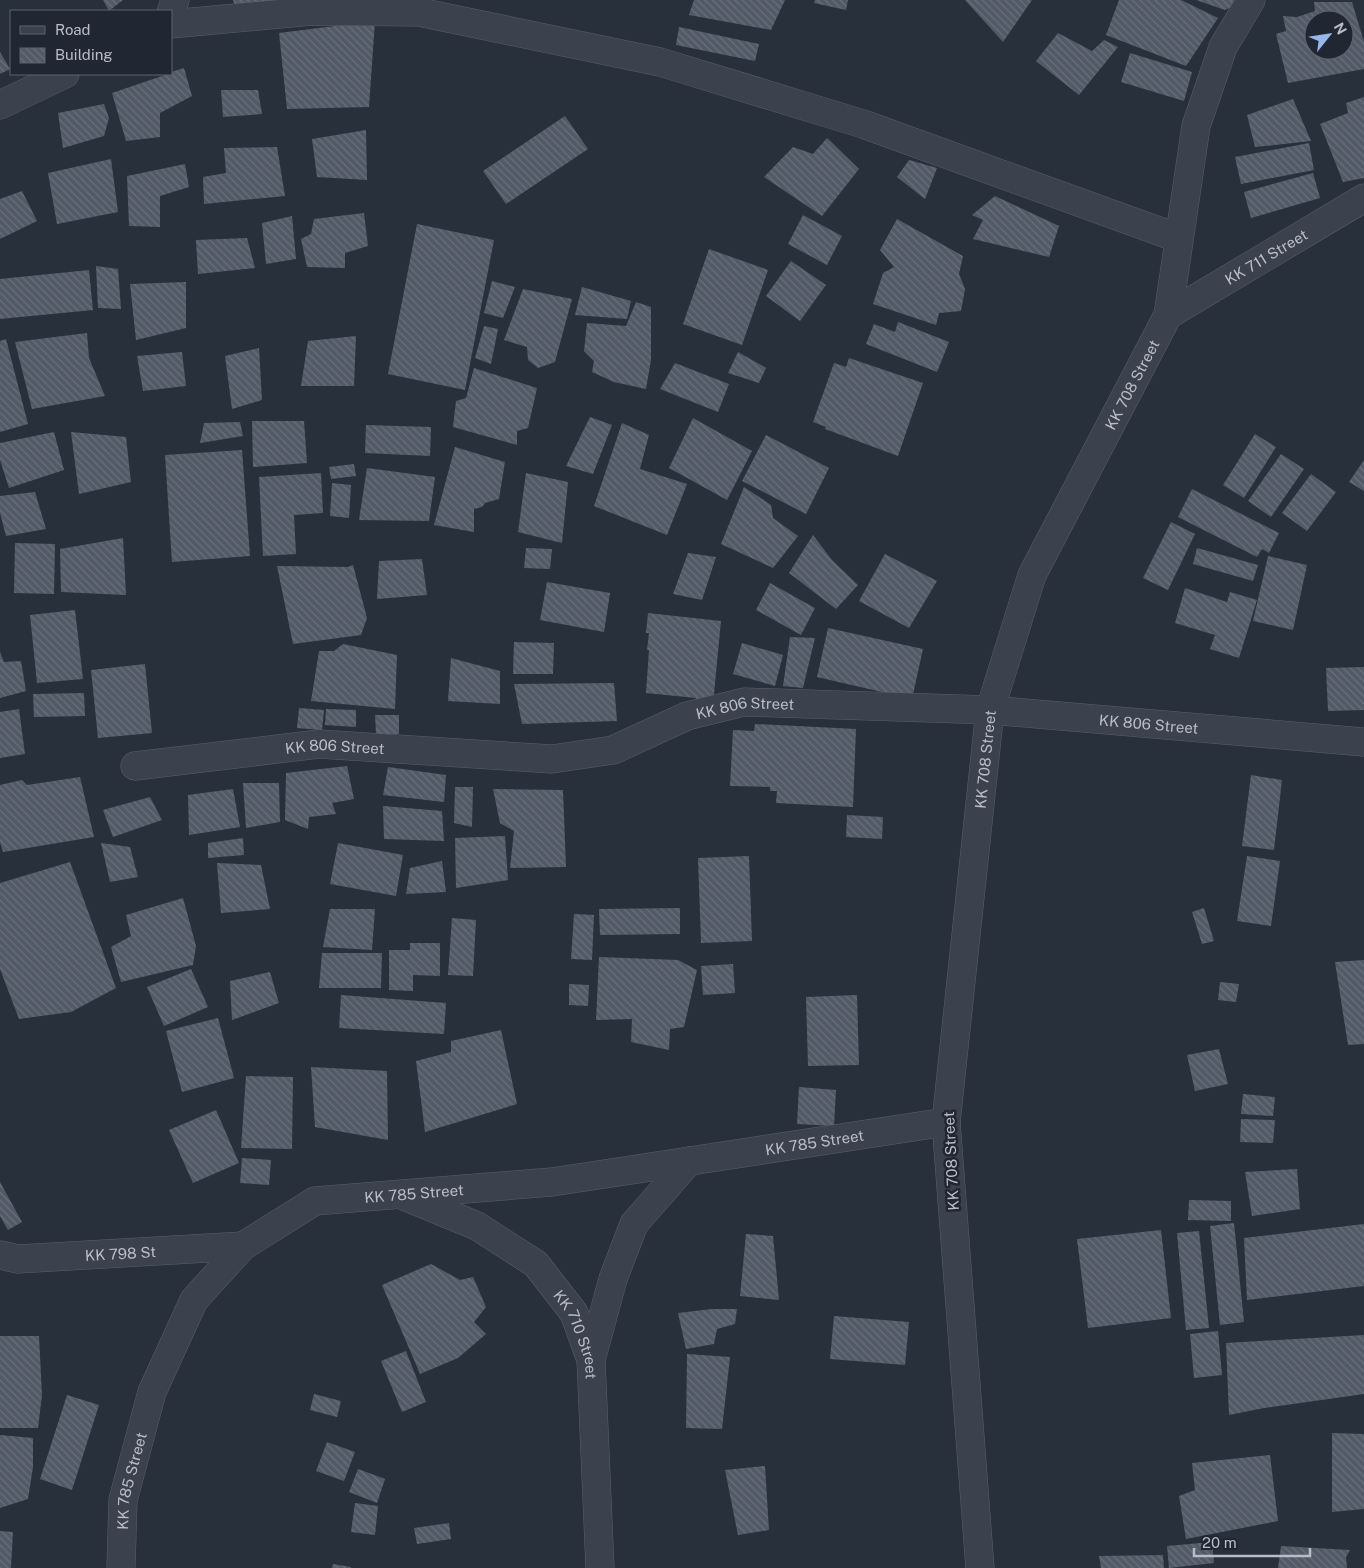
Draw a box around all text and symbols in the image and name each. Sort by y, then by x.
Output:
legend [10,10,172,75]
north arrow [1304,10,1354,60]
text: N [1331,20,1350,37]
text: Road [55,21,91,38]
text: Building [55,46,113,63]
street label: KK 711 Street [1222,225,1310,288]
street label: KK 708 Street [1101,336,1162,432]
street label: KK 806 Street [694,693,795,722]
street label: KK 708 Street [971,709,998,810]
street label: KK 806 Street [1098,711,1199,736]
street label: KK 806 Street [284,735,385,757]
street label: KK 708 Street [940,1111,962,1211]
street label: KK 785 Street [764,1126,865,1158]
street label: KK 785 Street [364,1181,464,1206]
street label: KK 798 St [84,1243,157,1264]
street label: KK 710 Street [551,1286,600,1380]
street label: KK 785 Street [114,1430,149,1530]
scale bar [1194,1526,1310,1558]
text: 20 m [1202,1534,1237,1551]

